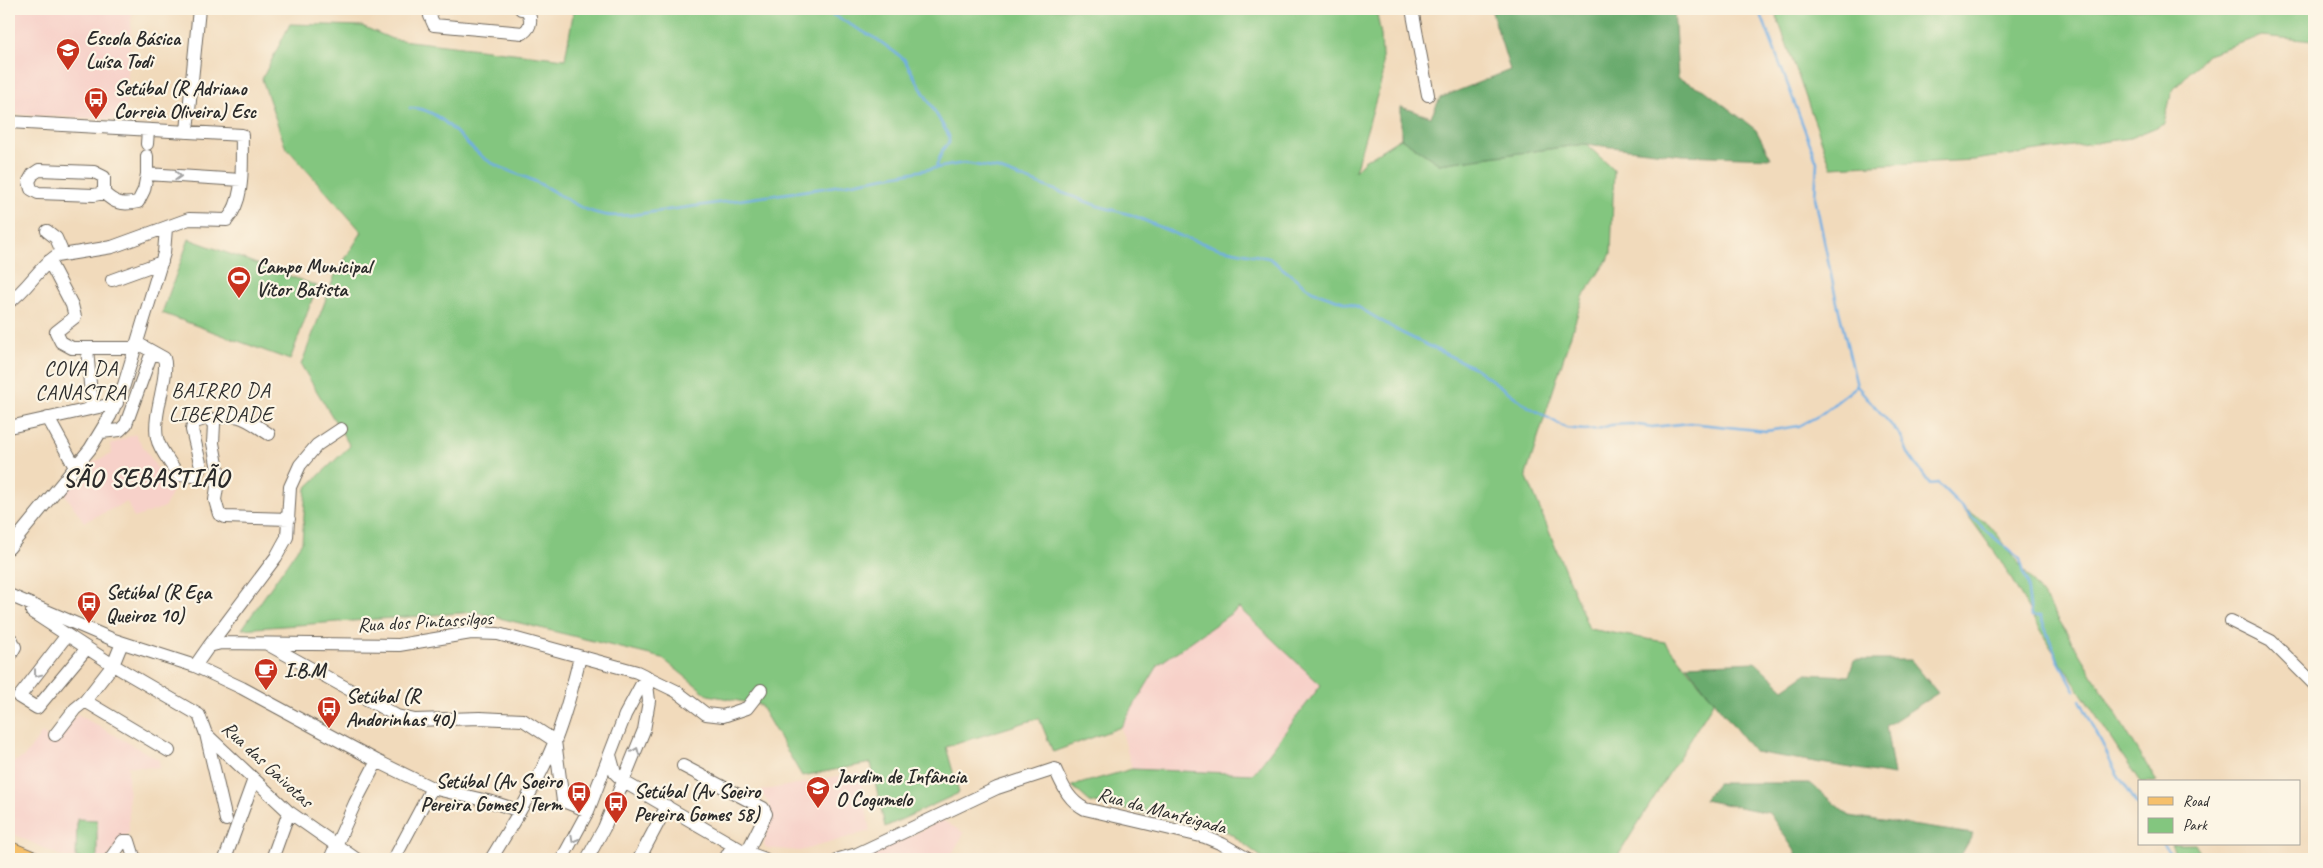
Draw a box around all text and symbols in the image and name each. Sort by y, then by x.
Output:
place label: Escola Básica Luísa Todi [86,26,182,74]
school or university icon: Escola Básica Luísa Todi [55,37,81,71]
place label: Setúbal (R Adriano Correia Oliveira) Esc [114,76,257,124]
bus stop icon: Setúbal (R Adriano Correia Oliveira) Esc [83,86,109,120]
one-way arrow [174,171,182,182]
place label: Campo Municipal Vítor Batista [256,254,375,302]
sports icon: Campo Municipal Vítor Batista [226,265,252,299]
district label: COVA DA CANASTRA [35,355,127,405]
district label: BAIRRO DA LIBERDADE [169,377,275,427]
district label: SÃO SEBASTIÃO [63,462,232,494]
place label: Setúbal (R Eça Queiroz 10) [106,580,213,628]
bus stop icon: Setúbal (R Eça Queiroz 10) [76,590,102,624]
street label: Rua dos Pintassilgos [357,605,496,638]
cafe icon: I.B.M [253,657,279,691]
place label: I.B.M [284,658,328,683]
one-way arrow [34,668,43,677]
place label: Setúbal (R Andorinhas 40) [346,684,456,732]
bus stop icon: Setúbal (R Andorinhas 40) [316,695,342,729]
street label: Rua das Gaivotas [217,716,320,815]
one-way arrow [629,747,640,756]
place label: Jardim de Infância O Cogumelo [834,764,968,812]
place label: Setúbal (Av Soeiro Pereira Gomes) Term [421,769,564,817]
school or university icon: Jardim de Infância O Cogumelo [805,775,831,809]
place label: Setúbal (Av Soeiro Pereira Gomes 58) [634,779,762,827]
bus stop icon: Setúbal (Av Soeiro Pereira Gomes) Term [566,780,592,814]
legend [2138,780,2300,846]
street label: Rua da Manteigada [1095,781,1231,840]
bus stop icon: Setúbal (Av Soeiro Pereira Gomes 58) [603,790,629,824]
text: Road [2183,792,2210,811]
text: Park [2183,816,2208,835]
one-way arrow [570,833,580,842]

